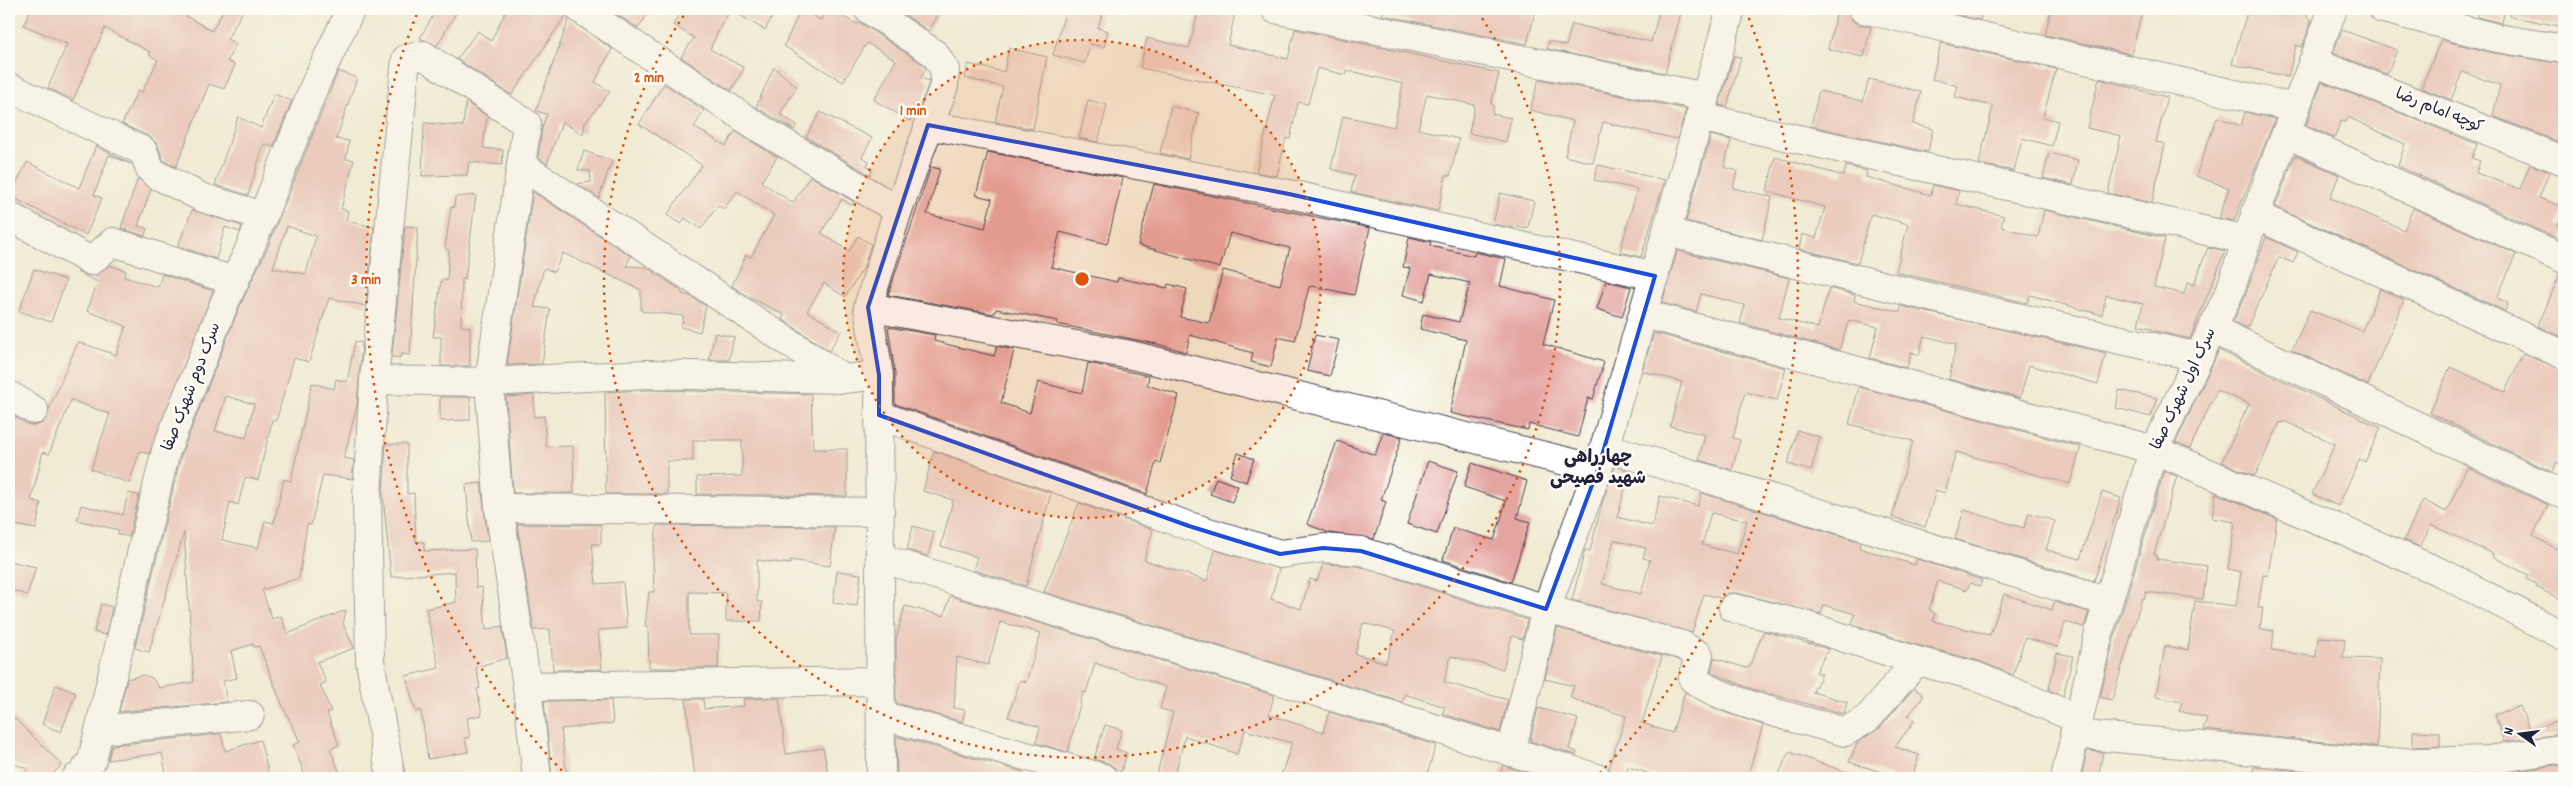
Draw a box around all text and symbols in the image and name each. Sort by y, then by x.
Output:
text: 2 min [634,68,664,90]
street label: کوچه امام رضا [2391,83,2487,139]
text: 1 min [900,101,926,123]
text: 3 min [351,270,381,292]
centre of rings [1073,270,1091,288]
street label: سرک دوم شهرک صفا [157,319,227,455]
street label: سرک اول شهرک صفا [2146,324,2222,454]
district label: چهارراهی شهید فصیحی [1550,446,1646,492]
north arrow [2496,710,2546,760]
text: N [2499,725,2520,737]

